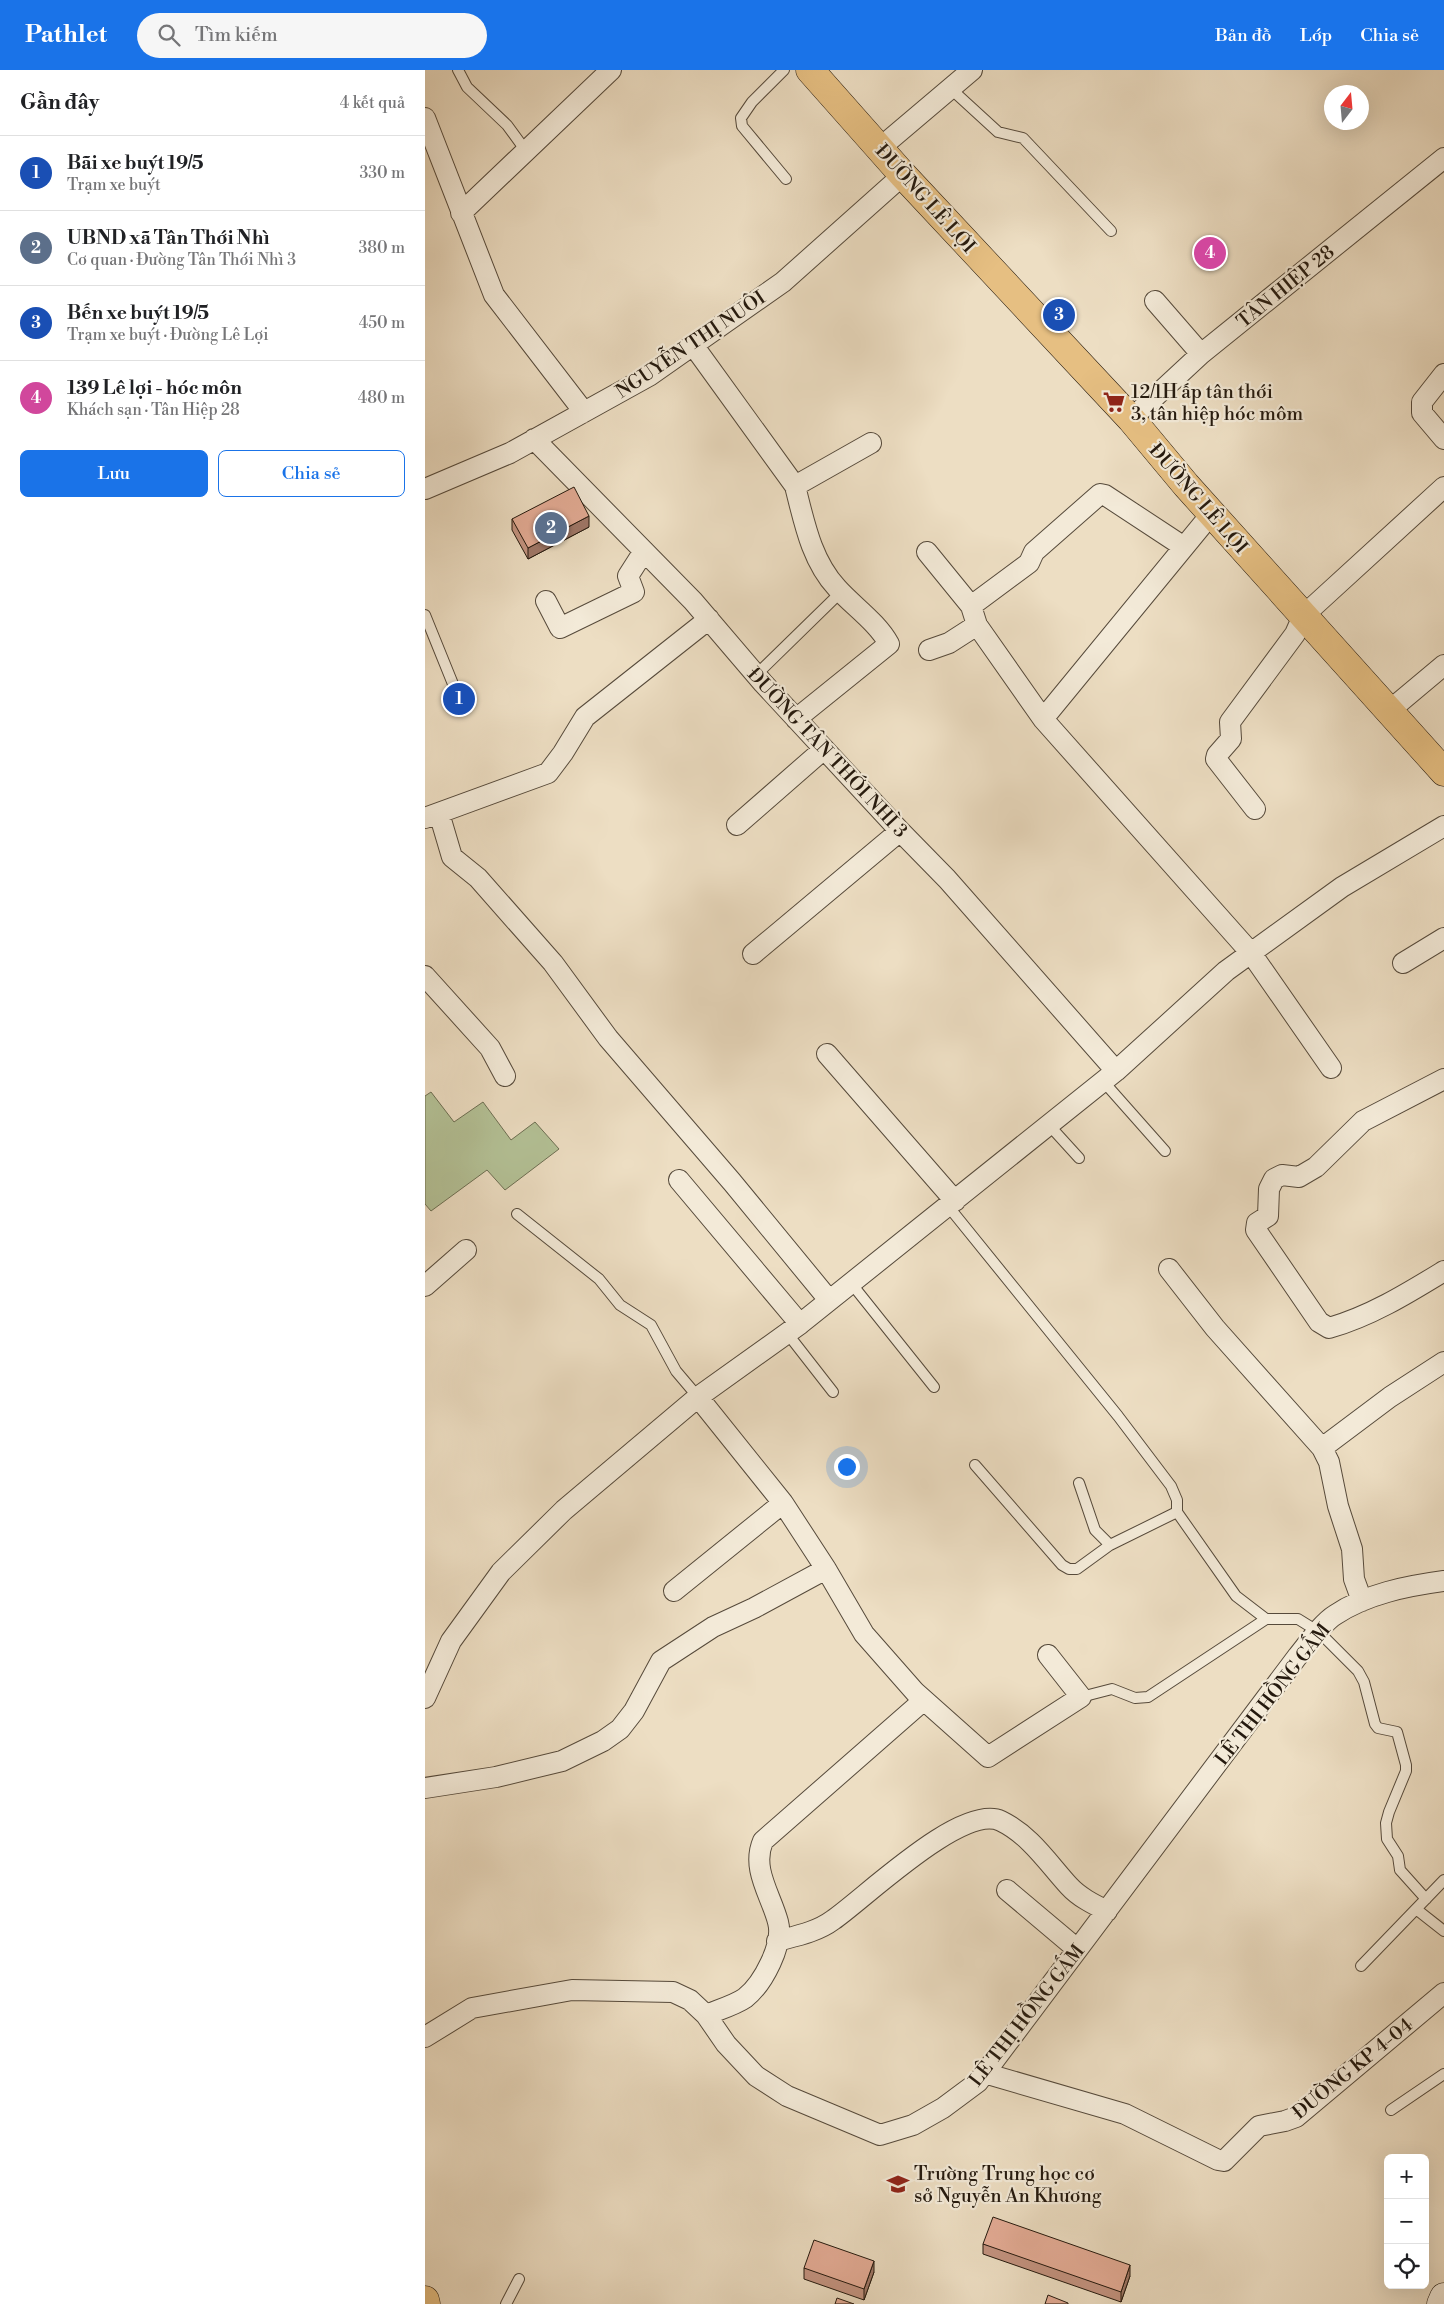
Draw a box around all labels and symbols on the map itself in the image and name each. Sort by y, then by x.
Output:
north arrow [1324,85,1369,130]
street label: ĐƯỜNG LÊ LỢI [870,138,981,258]
pin: 4 [1194,234,1226,272]
street label: TÂN HIỆP 28 [1231,239,1339,334]
street label: NGUYỄN THỊ NUÔI [609,283,770,404]
pin: 3 [1043,296,1075,334]
place label: 12/1H ấp tân thới 3, tân hiệp hóc môm [1131,380,1304,426]
supermarket icon: 12/1H ấp tân thới 3, tân hiệp hóc môm [1101,389,1127,415]
street label: ĐƯỜNG LÊ LỢI [1144,438,1254,559]
pin: 2 [535,509,567,547]
street label: ĐƯỜNG TÂN THỚI NHÌ 3 [742,662,913,843]
pin: 1 [443,680,475,718]
your location [834,1454,860,1480]
street label: LÊ THỊ HỒNG GẤM [1207,1616,1336,1771]
street label: LÊ THỊ HỒNG GẤM [961,1937,1090,2092]
street label: ĐƯỜNG KP 4-04 [1287,2012,1418,2125]
place label: Trường Trung học cơ sở Nguyễn An Khương [914,2162,1102,2208]
school or university icon: Trường Trung học cơ sở Nguyễn An Khương [885,2171,911,2197]

